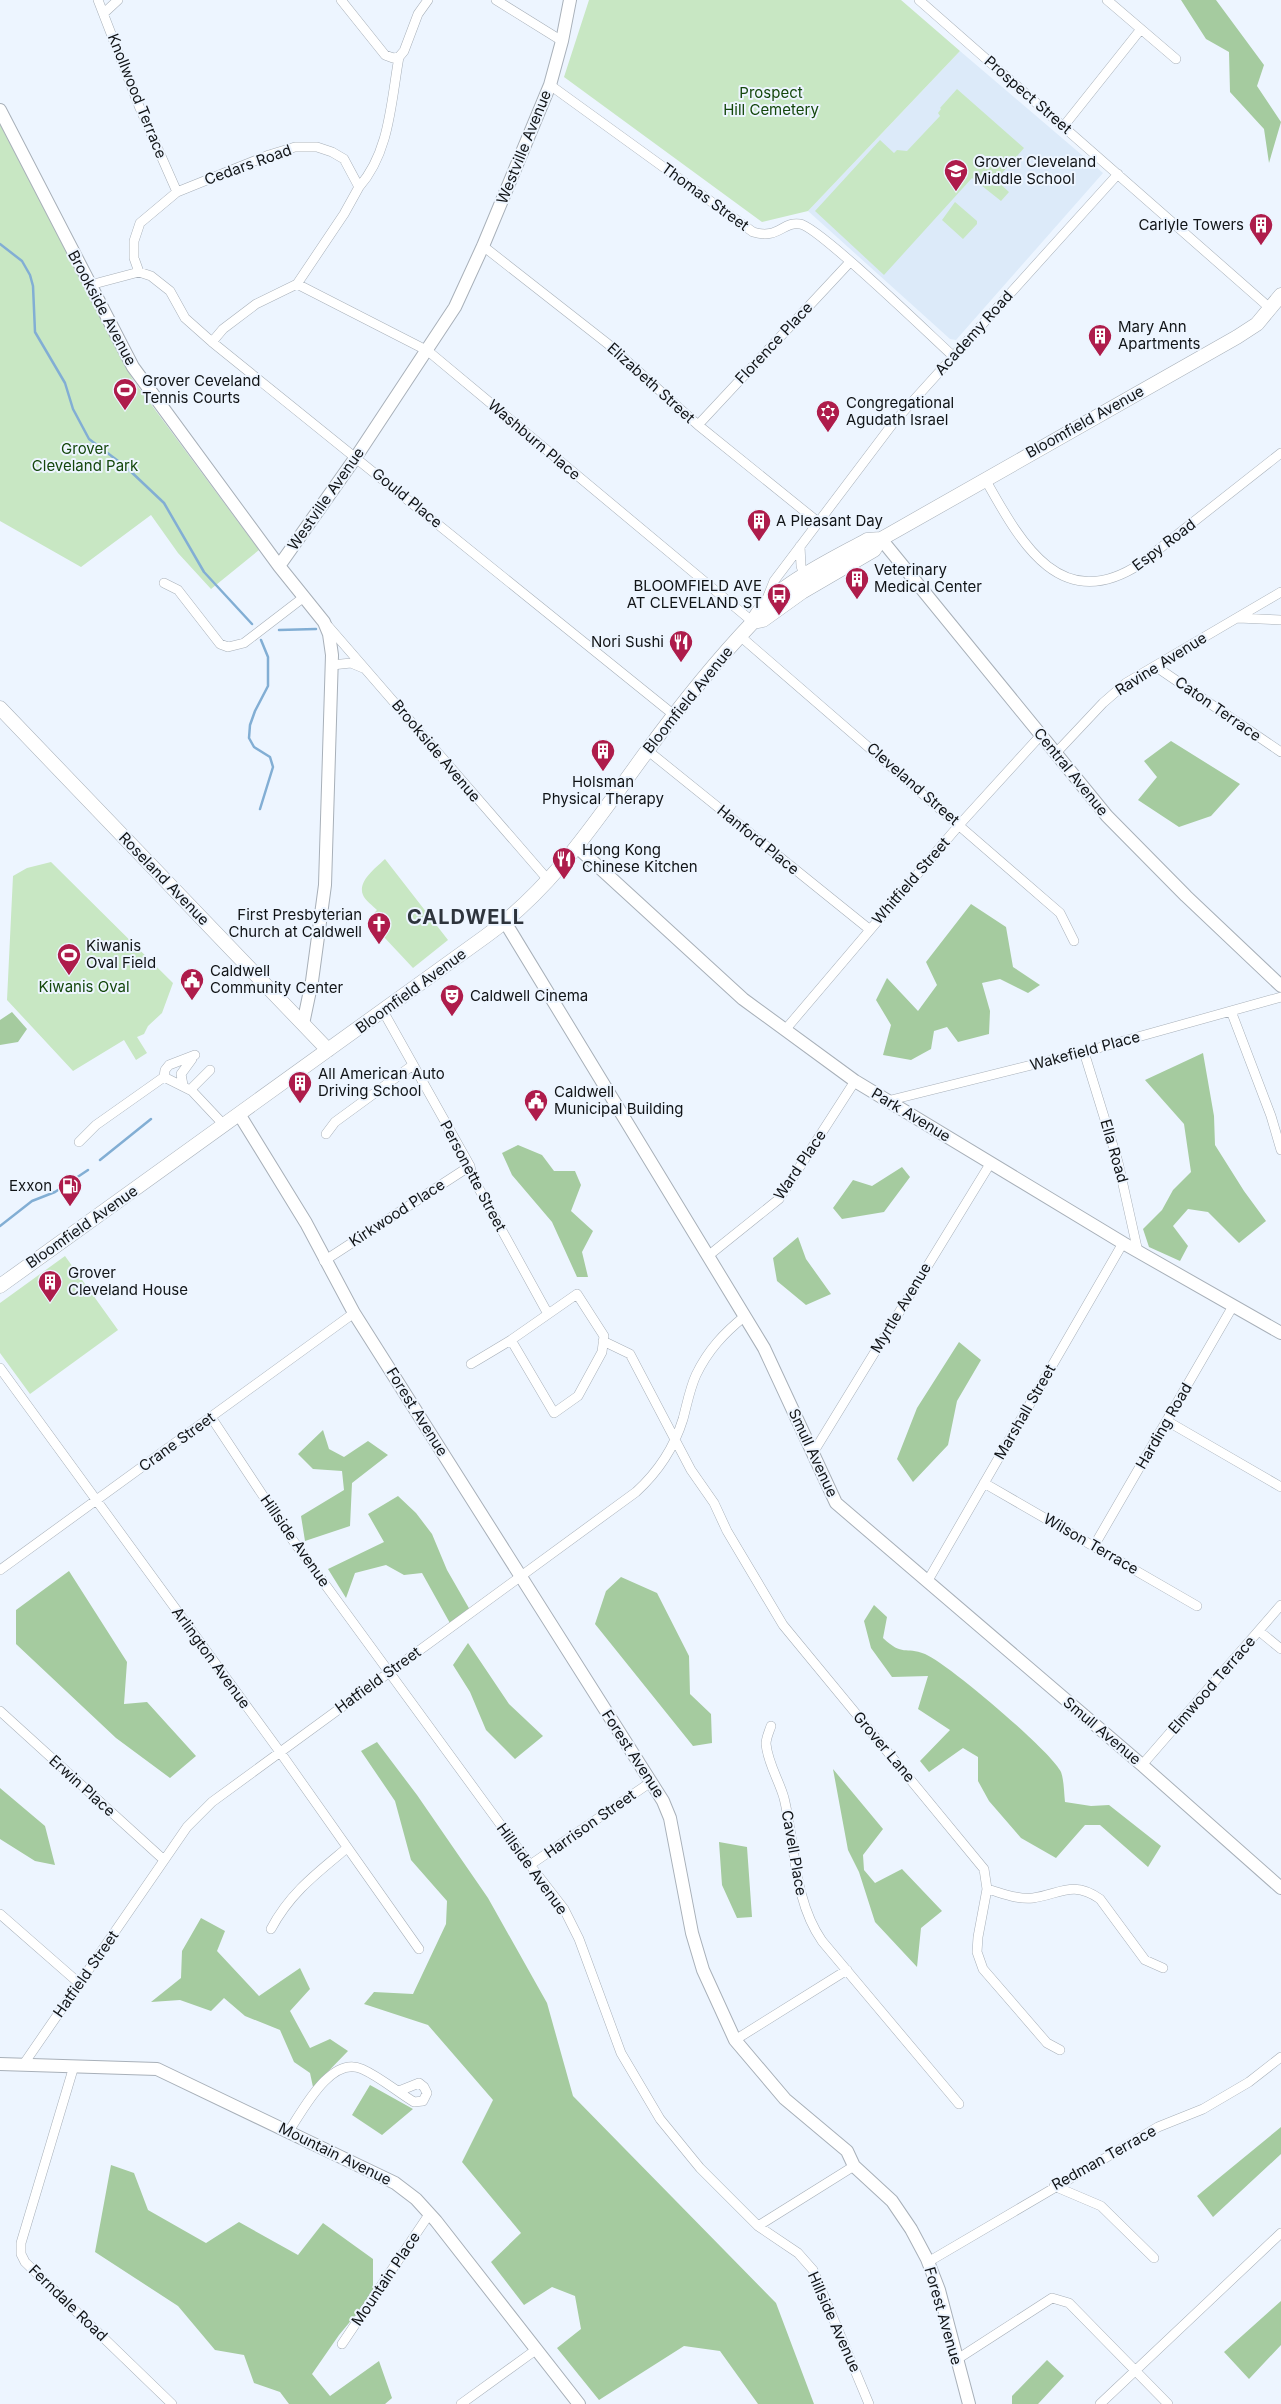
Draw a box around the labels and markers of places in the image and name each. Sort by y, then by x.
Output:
place label: Grover Cleveland Middle School [974,152,1096,188]
school or university icon: Grover Cleveland Middle School [943,158,969,192]
building icon: Carlyle Towers [1248,212,1274,246]
place label: Carlyle Towers [1138,215,1244,234]
place label: Mary Ann Apartments [1118,317,1200,353]
building icon: Mary Ann Apartments [1087,323,1113,357]
place label: Grover Ceveland Tennis Courts [142,371,260,407]
sports icon: Grover Ceveland Tennis Courts [112,377,138,411]
place label: Congregational Agudath Israel [846,393,954,429]
synagogue icon: Congregational Agudath Israel [815,399,841,433]
building icon: A Pleasant Day [746,508,772,542]
place label: A Pleasant Day [776,511,883,530]
place label: Veterinary Medical Center [874,560,982,596]
building icon: Veterinary Medical Center [844,566,870,600]
place label: BLOOMFIELD AVE AT CLEVELAND ST [627,576,762,612]
bus stop icon: BLOOMFIELD AVE AT CLEVELAND ST [766,582,792,616]
restaurant icon: Nori Sushi [668,629,694,663]
place label: Nori Sushi [591,632,664,651]
building icon: Holsman Physical Therapy [590,738,616,772]
place label: Holsman Physical Therapy [542,772,665,808]
place label: Hong Kong Chinese Kitchen [582,840,698,876]
restaurant icon: Hong Kong Chinese Kitchen [551,846,577,880]
place label: First Presbyterian Church at Caldwell [228,905,362,941]
church icon: First Presbyterian Church at Caldwell [366,911,392,945]
place label: Kiwanis Oval Field [86,936,156,972]
sports icon: Kiwanis Oval Field [56,942,82,976]
place label: Caldwell Community Center [210,961,344,997]
public building icon: Caldwell Community Center [179,967,205,1001]
theatre icon: Caldwell Cinema [439,983,465,1017]
place label: Caldwell Cinema [470,986,588,1005]
place label: All American Auto Driving School [318,1064,445,1100]
building icon: All American Auto Driving School [287,1070,313,1104]
place label: Caldwell Municipal Building [554,1082,684,1118]
public building icon: Caldwell Municipal Building [523,1088,549,1122]
fuel station icon: Exxon [57,1173,83,1207]
place label: Exxon [9,1176,52,1195]
place label: Grover Cleveland House [68,1263,188,1299]
building icon: Grover Cleveland House [37,1269,63,1303]

